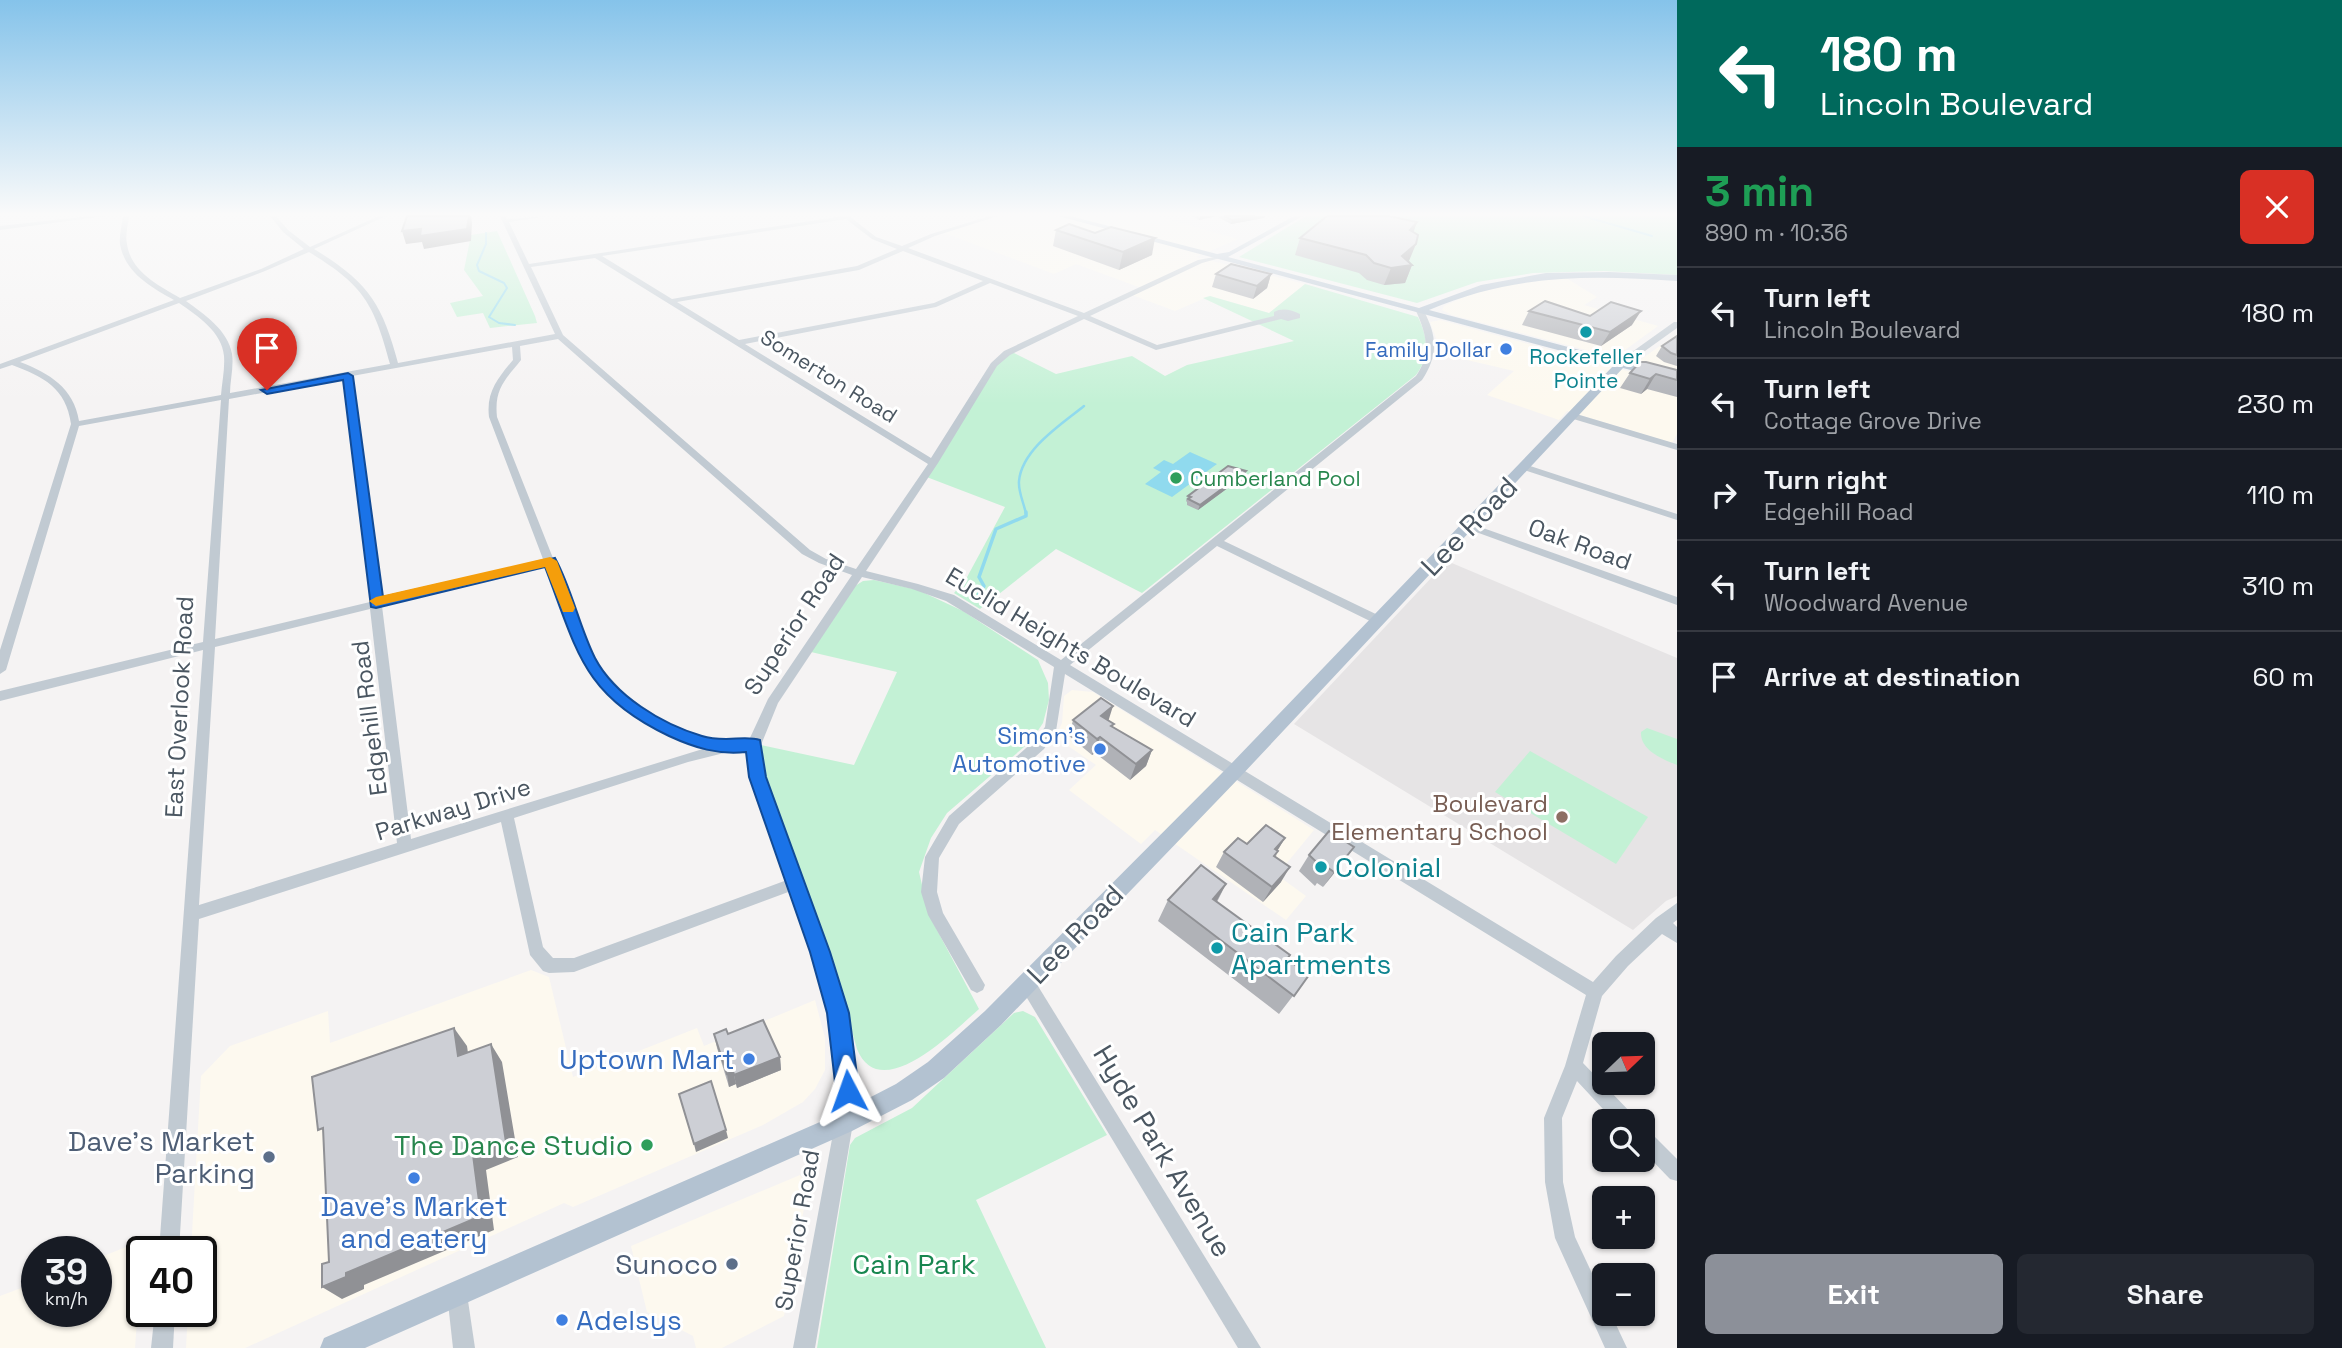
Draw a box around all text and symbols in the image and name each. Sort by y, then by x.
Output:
text: 180 m [1820,23,1958,85]
icon: left [1705,28,1796,119]
text: Lincoln Boulevard [1820,84,2093,124]
text: 3 min [1705,165,1814,218]
button: close [2240,170,2314,244]
text: 890 m · 10:36 [1705,218,1848,248]
text: Turn left [1764,281,1871,315]
icon: left [1705,294,1743,332]
text: 180 m [2241,296,2314,330]
text: Lincoln Boulevard [1764,315,1961,345]
pin [237,318,297,390]
street label: Somerton Road [756,323,902,429]
marker: Rockefeller Pointe [1578,324,1594,340]
icon: arrive [248,329,286,367]
place label: Family Dollar [1365,336,1492,363]
marker: Family Dollar [1498,341,1514,357]
place label: Rockefeller Pointe [1529,343,1643,394]
text: Turn left [1764,372,1871,406]
icon: left [1705,385,1743,423]
text: 230 m [2237,387,2314,421]
text: Cottage Grove Drive [1764,406,1982,436]
text: Turn right [1764,463,1888,497]
place label: Cumberland Pool [1190,465,1361,492]
street label: Lee Road [1413,469,1525,583]
marker: Cumberland Pool [1168,470,1184,486]
icon: right [1705,476,1743,514]
text: 110 m [2247,478,2314,512]
text: Edgehill Road [1764,497,1914,527]
street label: Oak Road [1524,511,1636,577]
street label: Superior Road [737,547,851,701]
text: Turn left [1764,554,1871,588]
street label: Euclid Heights Boulevard [940,560,1202,734]
icon: left [1705,567,1743,605]
text: 310 m [2242,569,2314,603]
text: Woodward Avenue [1764,588,1968,618]
street label: East Overlook Road [158,595,200,819]
street label: Edgehill Road [344,639,394,797]
icon: arrive [1705,658,1743,696]
text: Arrive at destination [1764,660,2021,694]
text: 60 m [2252,660,2314,694]
place label: Simon's Automotive [952,720,1086,779]
marker: Simon's Automotive [1092,741,1108,757]
street label: Parkway Drive [372,771,534,847]
place label: Boulevard Elementary School [1331,788,1548,847]
marker: Boulevard Elementary School [1554,809,1570,825]
place label: Colonial [1335,849,1441,885]
marker: Colonial [1313,859,1329,875]
street label: Lee Road [1019,877,1131,991]
place label: Cain Park Apartments [1231,914,1391,982]
marker: Cain Park Apartments [1209,940,1225,956]
north arrow [1592,1032,1656,1096]
map controls [1592,1032,1655,1326]
street label: Hyde Park Avenue [1085,1038,1241,1264]
place label: Uptown Mart [559,1041,735,1077]
marker: Uptown Mart [741,1051,757,1067]
position arrow [811,1054,885,1128]
button: search [1592,1109,1655,1172]
place label: Dave's Market Parking [68,1123,255,1191]
place label: The Dance Studio [394,1127,633,1163]
marker: The Dance Studio [639,1137,655,1153]
street label: Superior Road [768,1147,826,1313]
marker: Dave's Market Parking [261,1149,277,1165]
marker: Dave's Market and eatery [406,1170,422,1186]
button: + [1592,1186,1655,1249]
place label: Dave's Market and eatery [320,1188,508,1256]
speed limit sign: 40 [126,1236,217,1327]
place label: Sunoco [615,1246,718,1282]
park label: Cain Park [852,1246,976,1282]
text: 39 [45,1250,88,1294]
button: Exit [1705,1254,2003,1334]
button: Share [2017,1254,2314,1334]
marker: Sunoco [724,1256,740,1272]
button: − [1592,1263,1655,1326]
text: km/h [45,1287,88,1310]
place label: Adelsys [576,1302,682,1338]
marker: Adelsys [554,1312,570,1328]

